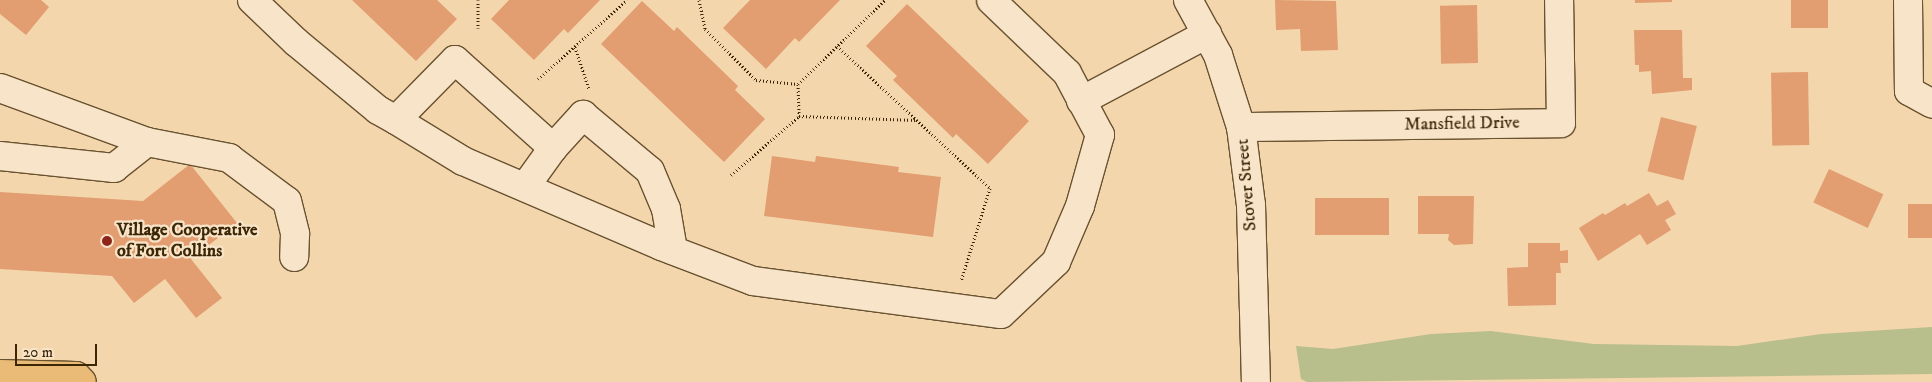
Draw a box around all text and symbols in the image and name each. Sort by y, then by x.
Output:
street label: Mansfield Drive [1404,112,1520,136]
street label: Stover Street [1232,138,1262,232]
place label: Village Cooperative of Fort Collins [117,220,257,262]
marker: Village Cooperative of Fort Collins [101,235,113,247]
scale bar [18,334,100,366]
text: 20 m [23,343,53,362]

